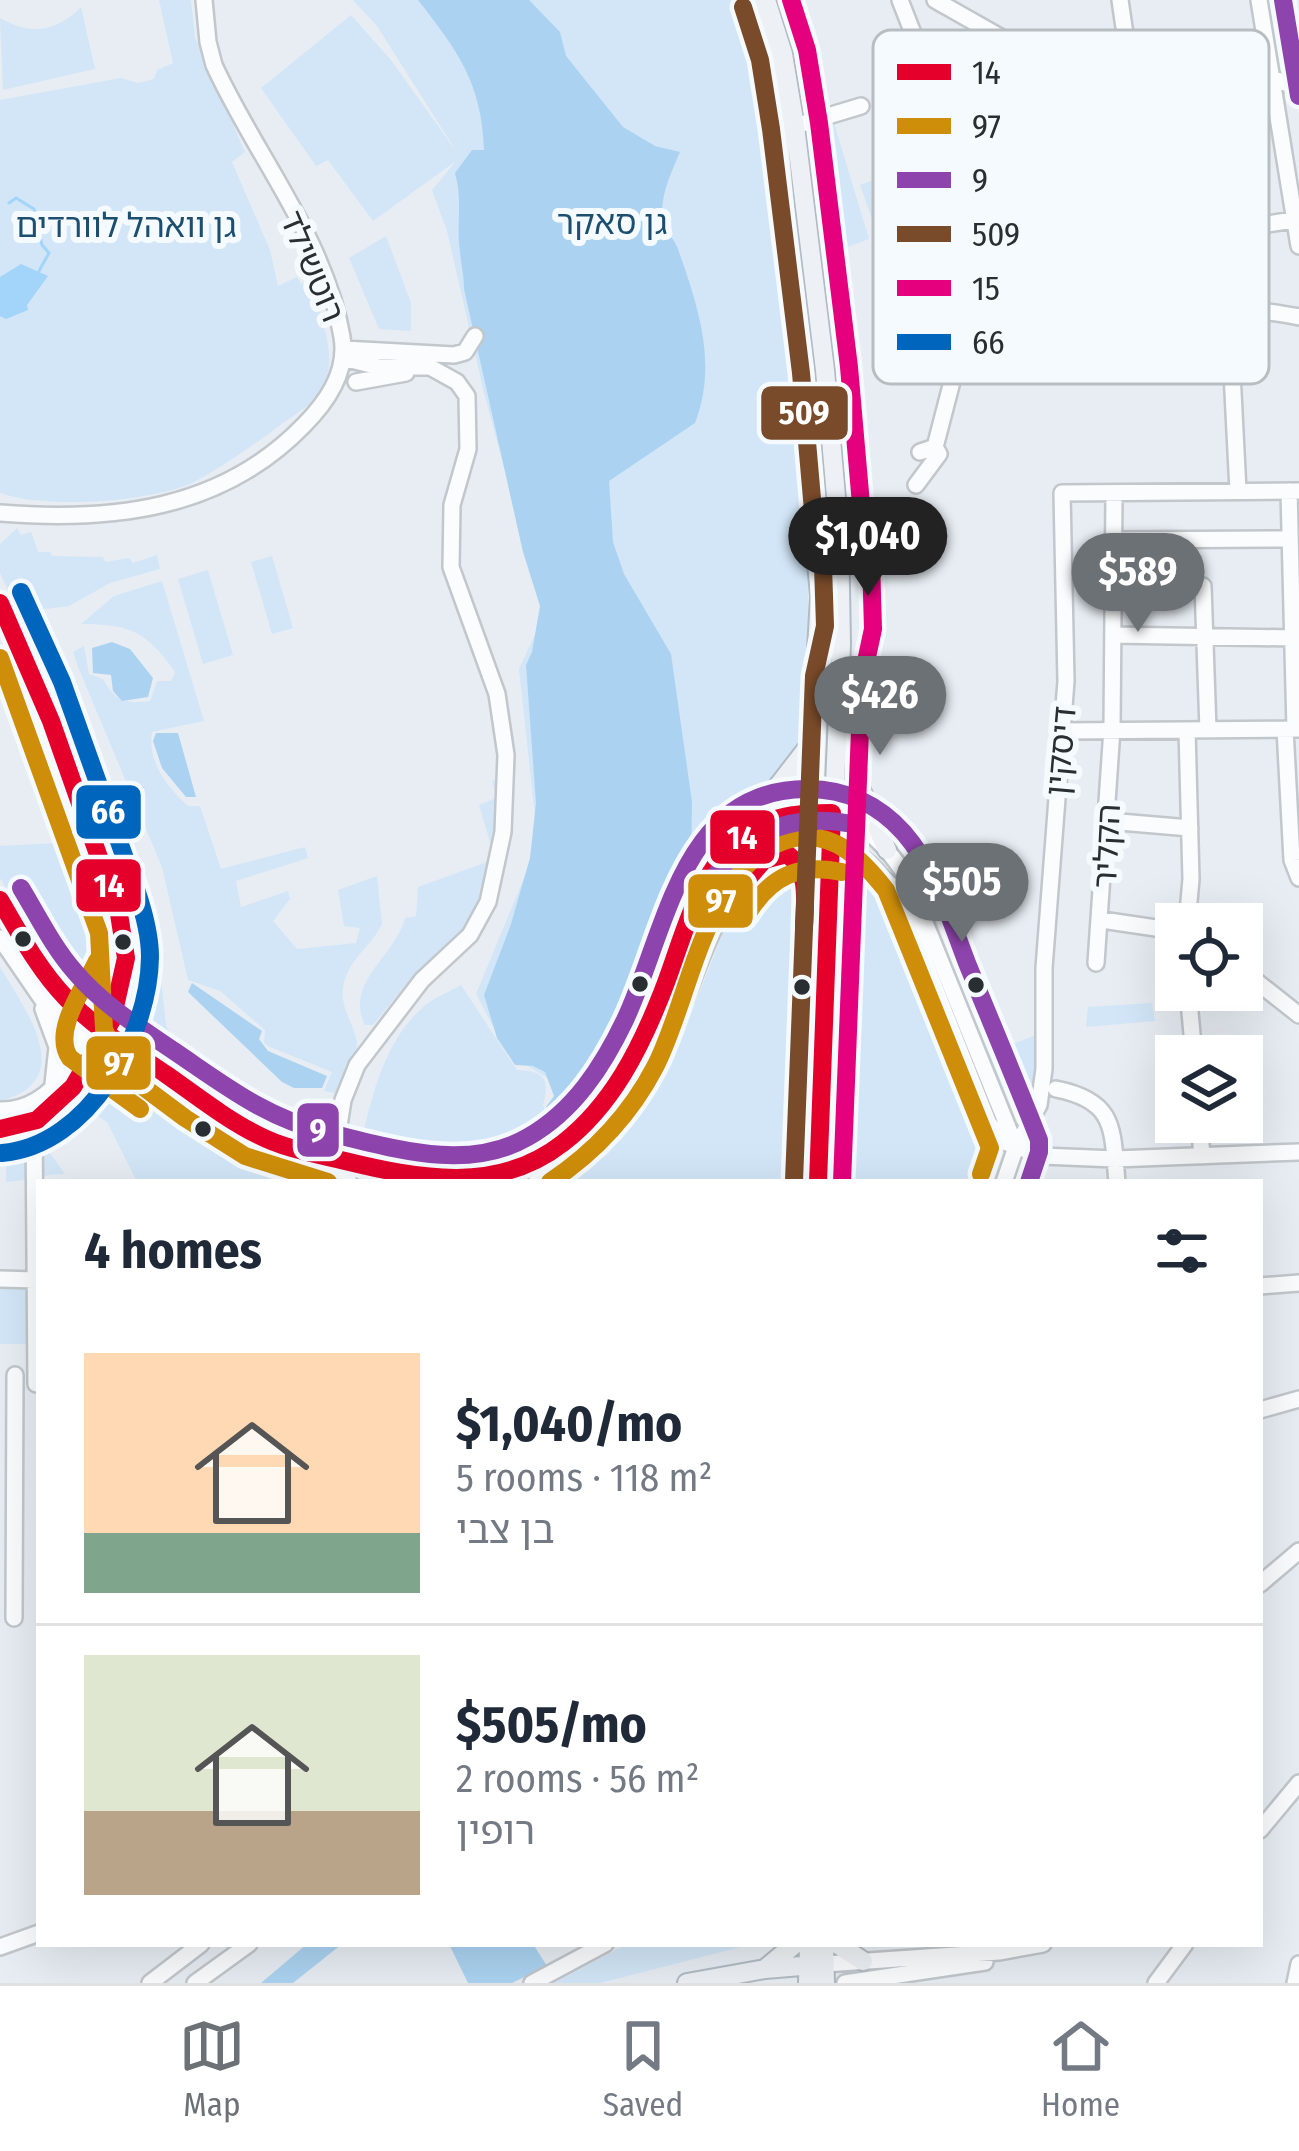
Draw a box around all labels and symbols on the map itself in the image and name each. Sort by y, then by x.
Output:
legend [873,30,1269,384]
text: 14 [972,53,1001,93]
text: 97 [972,107,1001,147]
text: 9 [972,161,988,201]
park label: גן סאקר [557,203,667,243]
street label: רוטשילד [271,205,353,328]
park label: גן וואהל לוורדים [16,206,236,246]
text: 509 [972,215,1020,255]
text: 15 [972,269,1000,309]
text: 66 [972,323,1005,363]
line badge: 509 [759,384,850,442]
text: 509 [778,393,830,433]
pin: $1,040 [770,497,966,599]
pin: $589 [1067,533,1209,635]
pin: $426 [809,656,951,758]
street label: דיסקין [1037,705,1085,798]
line badge: 66 [74,783,143,841]
text: 66 [91,792,125,832]
street label: הקליר [1085,803,1129,890]
line badge: 14 [708,808,777,866]
text: 14 [727,818,757,858]
pin: $505 [891,843,1033,945]
line badge: 14 [74,857,143,914]
text: 14 [94,866,124,906]
line badge: 97 [686,872,755,930]
text: 97 [706,881,736,921]
unlabelled marker [12,928,34,950]
unlabelled marker [112,931,134,953]
unlabelled marker [629,973,651,995]
unlabelled marker [965,974,987,996]
unlabelled marker [791,976,813,998]
line badge: 97 [84,1034,153,1092]
text: 97 [104,1044,134,1084]
line badge: 9 [295,1101,341,1159]
text: 9 [309,1111,327,1151]
unlabelled marker [192,1118,214,1140]

